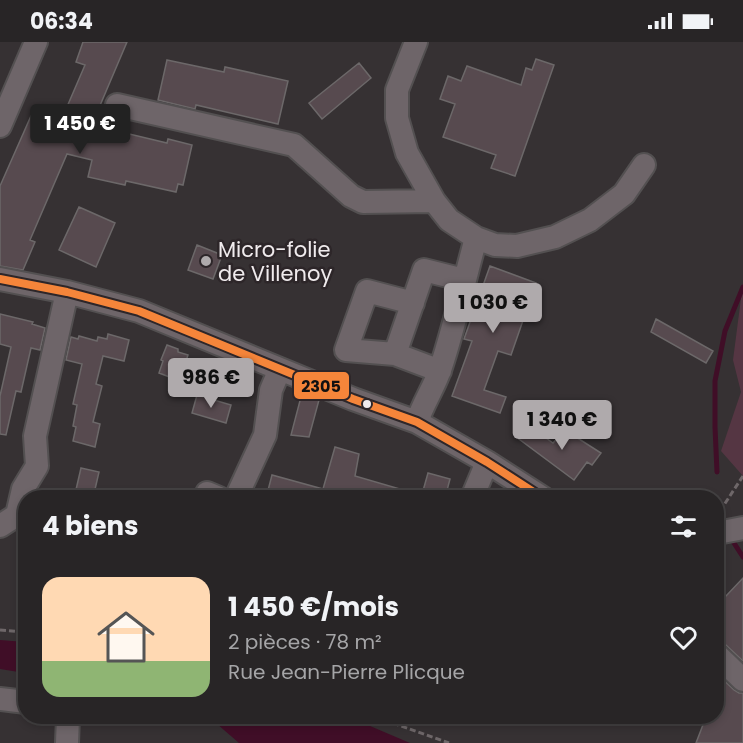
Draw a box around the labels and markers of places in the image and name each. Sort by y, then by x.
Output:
pin: 1 450 € [25,104,135,155]
place label: Micro-folie de Villenoy [218,235,332,288]
marker: Micro-folie de Villenoy [199,254,213,268]
pin: 1 030 € [438,283,548,334]
pin: 986 € [169,358,253,409]
unlabelled marker [361,398,373,410]
pin: 1 340 € [507,400,617,451]

